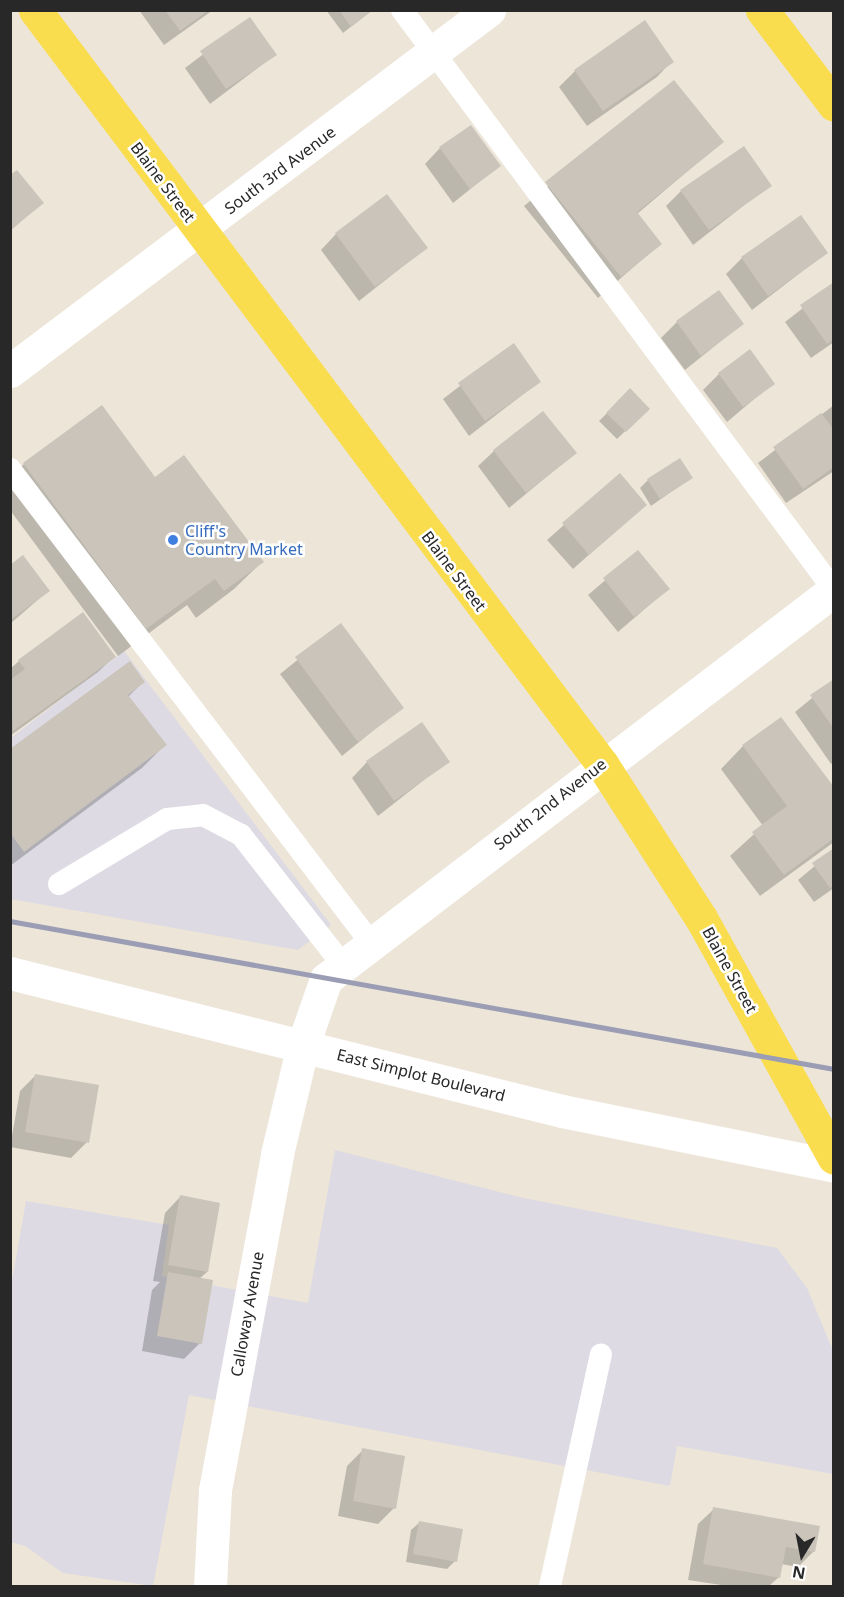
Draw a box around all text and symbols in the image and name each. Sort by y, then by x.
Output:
street label: South 3rd Avenue [221,122,339,218]
street label: Blaine Street [127,138,199,226]
place label: Cliff's Country Market [185,521,303,559]
street label: Blaine Street [418,527,490,615]
marker: Cliff's Country Market [166,533,180,547]
street label: South 2nd Avenue [490,754,610,854]
street label: Blaine Street [698,924,762,1016]
street label: East Simplot Boulevard [335,1045,507,1105]
street label: Calloway Avenue [227,1250,267,1378]
north arrow [772,1525,832,1585]
text: N [791,1561,807,1585]

